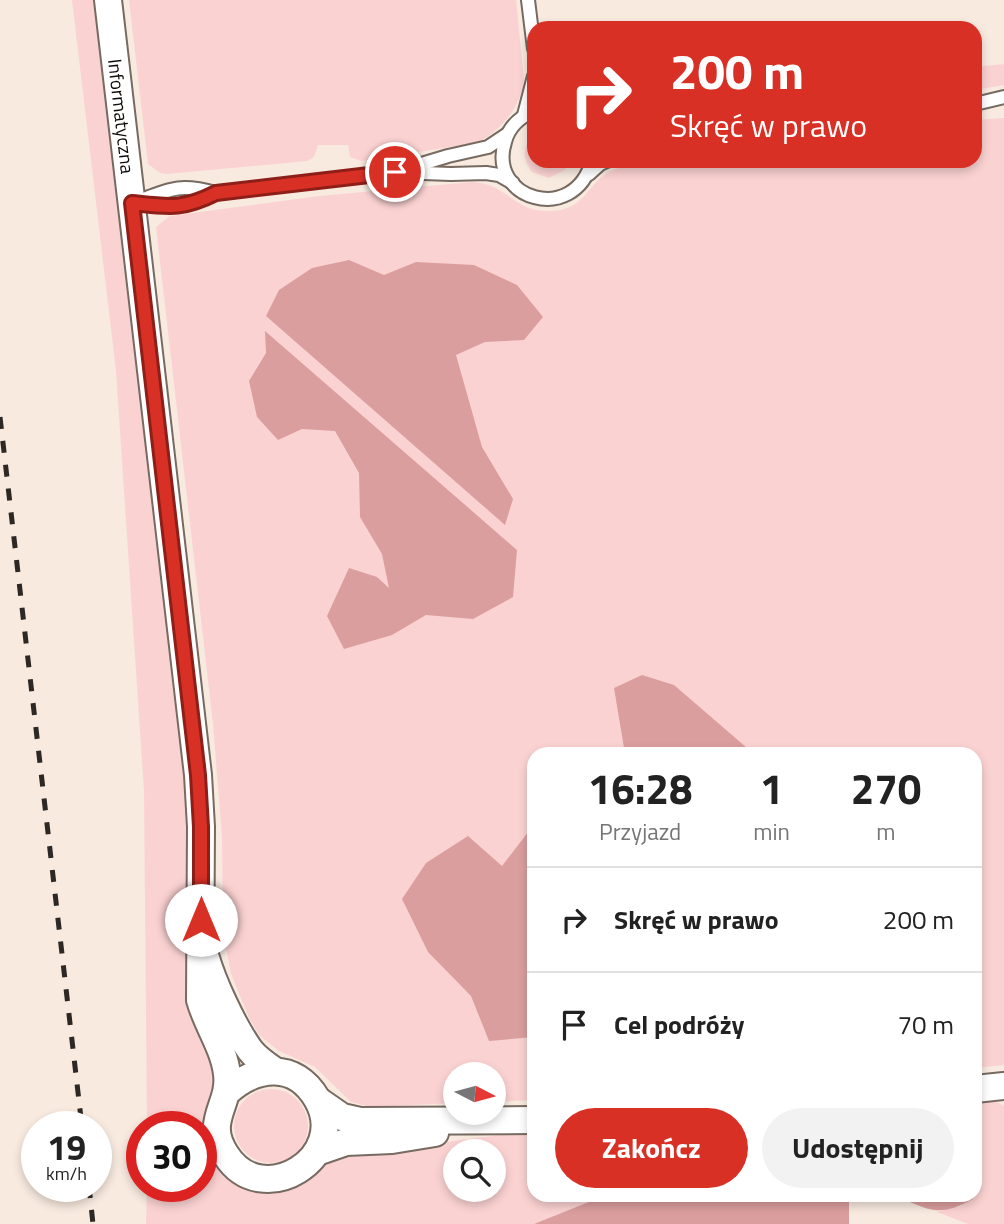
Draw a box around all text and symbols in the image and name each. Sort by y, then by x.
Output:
text: 200 m [670,33,804,108]
icon: right [555,49,646,140]
street label: Informatyczna [101,57,143,176]
text: Skręć w prawo [670,101,867,149]
pin [365,142,425,202]
icon: arrive [376,153,414,191]
text: 16:28 [588,756,693,820]
text: 1 [760,756,783,820]
text: 270 [851,756,921,820]
text: Przyjazd [599,814,681,849]
text: min [753,814,790,849]
text: m [876,814,896,849]
position arrow [164,883,238,957]
text: Skręć w prawo [614,900,779,939]
text: 200 m [883,900,954,939]
icon: right [555,901,593,939]
text: Cel podróży [614,1005,744,1044]
text: 70 m [897,1005,954,1044]
icon: arrive [555,1006,593,1044]
north arrow [443,1062,506,1125]
map controls [443,1062,506,1202]
button: Zakończ [555,1108,748,1188]
button: Udostępnij [762,1108,954,1188]
speed limit sign: 30 [126,1111,217,1202]
text: 19 [47,1120,86,1174]
button: search [443,1139,506,1202]
text: km/h [46,1160,87,1187]

